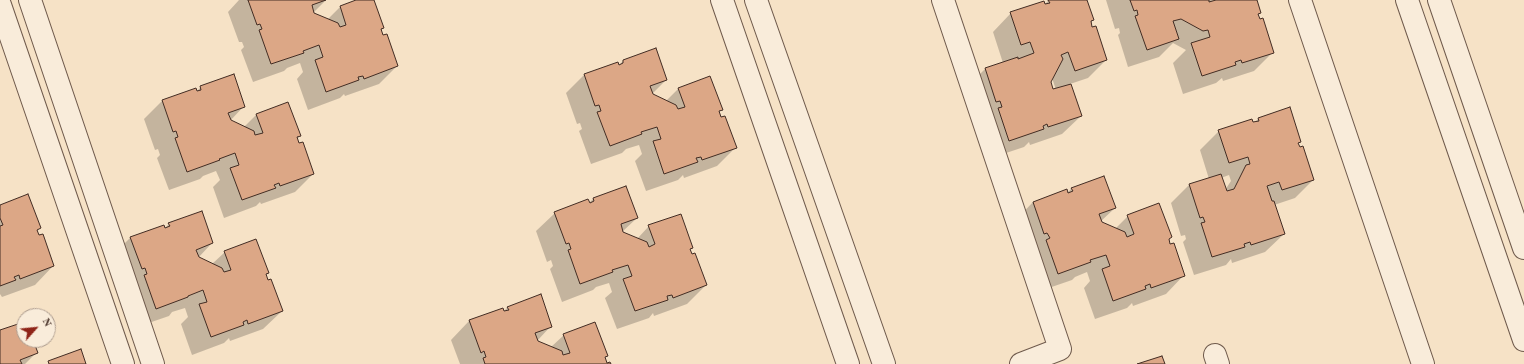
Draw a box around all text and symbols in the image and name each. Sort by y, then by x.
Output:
north arrow [16,308,56,348]
text: N [39,317,53,329]

